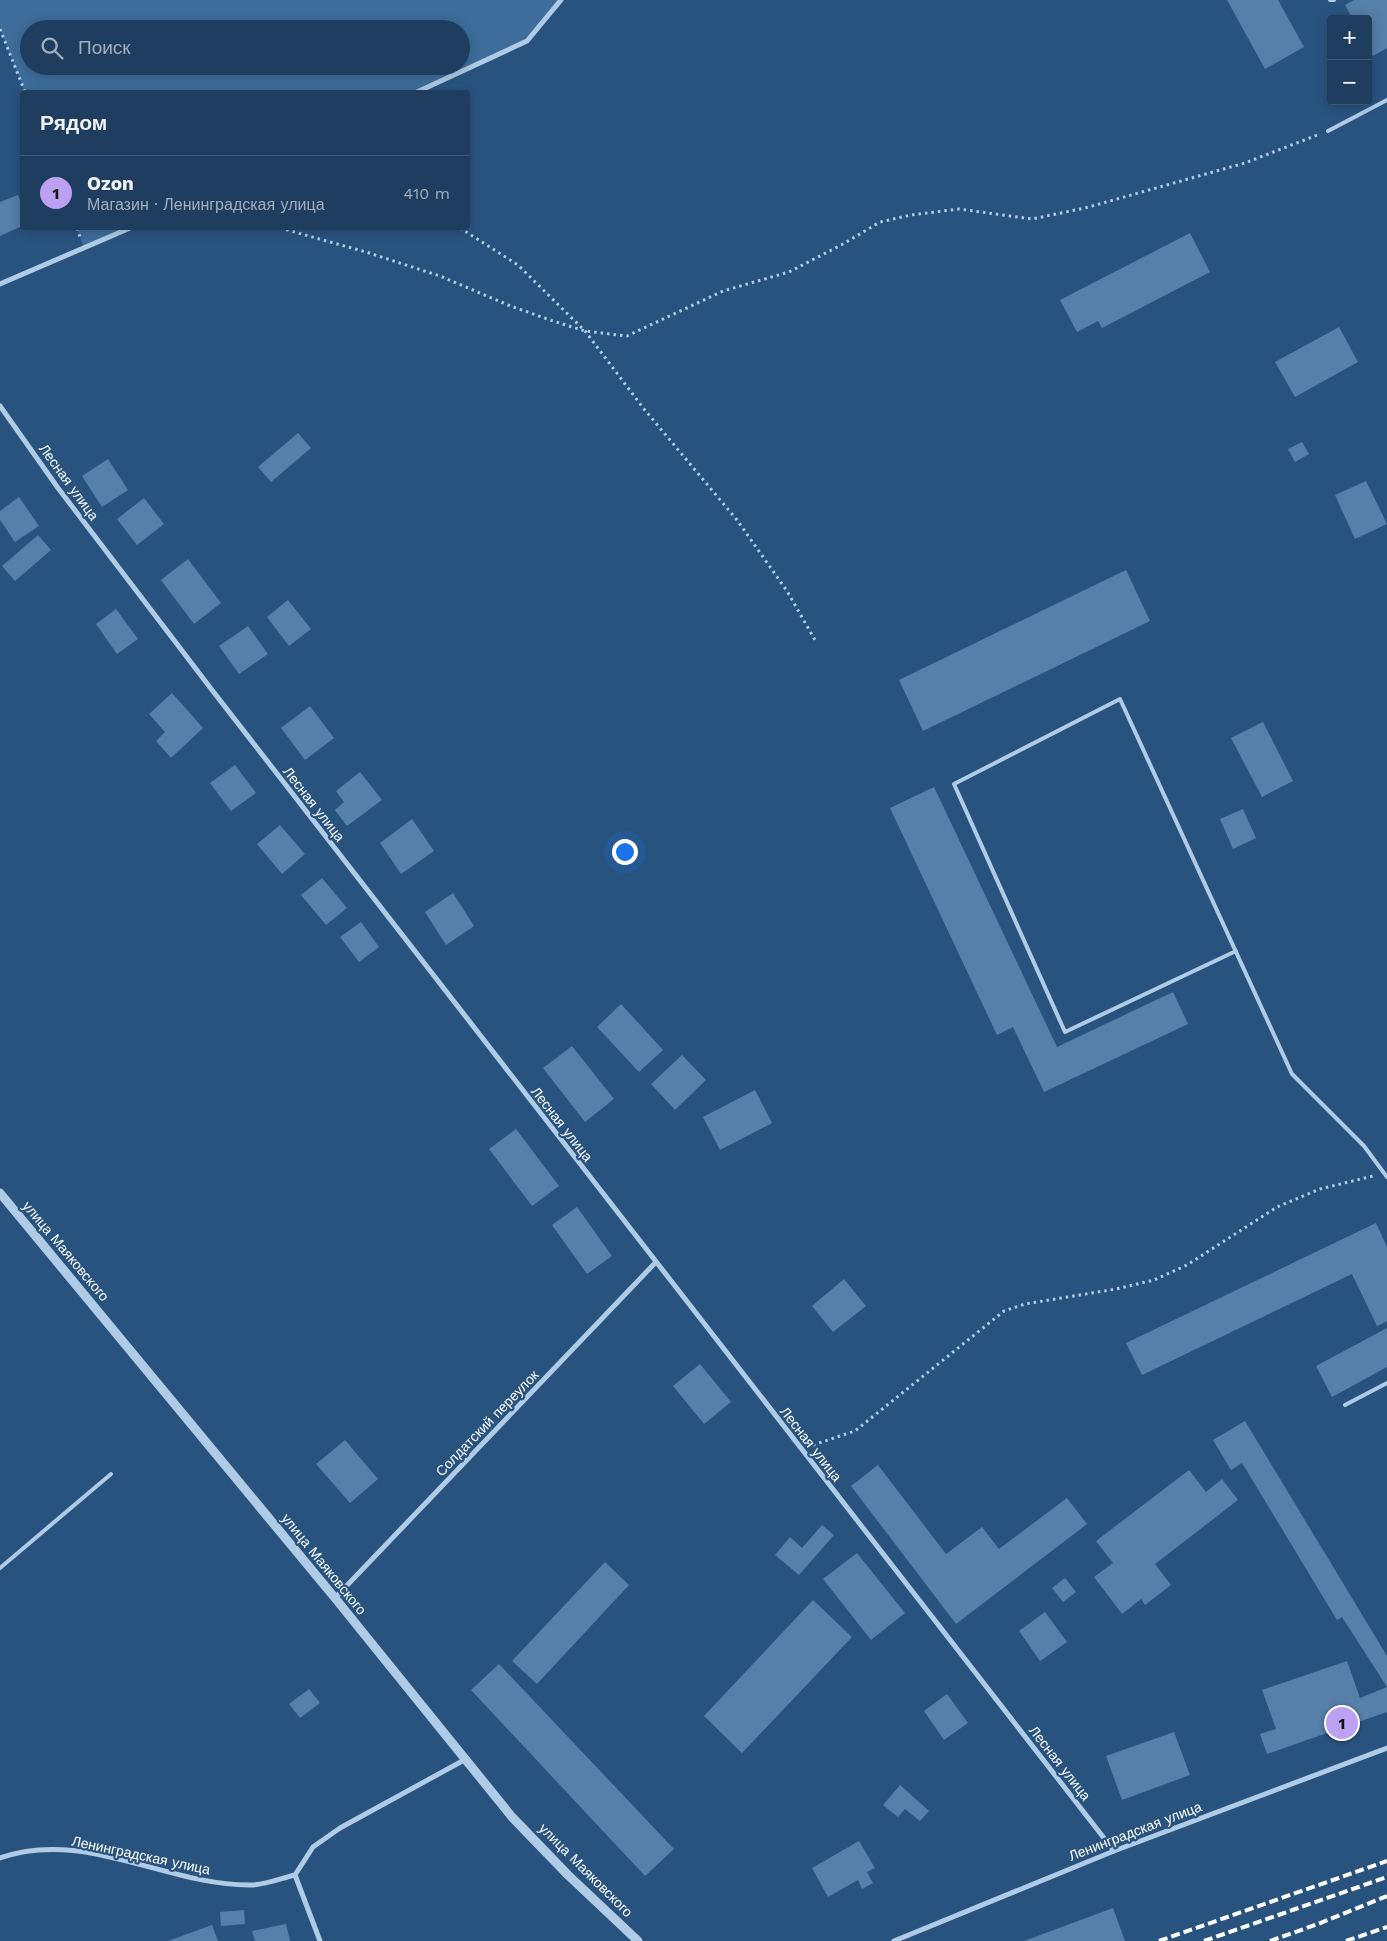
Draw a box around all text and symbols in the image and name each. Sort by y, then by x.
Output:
map controls [1327,15,1372,105]
button: + [1327,15,1372,60]
search box [20,20,470,75]
icon: search [38,34,66,62]
text: Поиск [78,36,131,59]
button: − [1327,60,1372,105]
text: Рядом [40,110,107,135]
text: Ozon [87,172,134,195]
text: 1 [53,184,59,203]
text: 410 m [404,184,450,203]
text: Магазин · Ленинградская улица [87,195,325,214]
street label: Лесная улица [36,441,102,523]
street label: Лесная улица [280,763,348,845]
your location [612,839,638,865]
street label: Лесная улица [528,1083,596,1165]
street label: улица Маяковского [20,1198,113,1304]
street label: Солдатский переулок [432,1366,542,1479]
street label: Лесная улица [777,1403,845,1485]
street label: улица Маяковского [278,1510,370,1618]
pin: 1 [1326,1704,1358,1742]
street label: Лесная улица [1026,1722,1094,1804]
street label: Ленинградская улица [1066,1798,1204,1864]
street label: улица Маяковского [536,1820,636,1920]
street label: Ленинградская улица [70,1832,212,1878]

